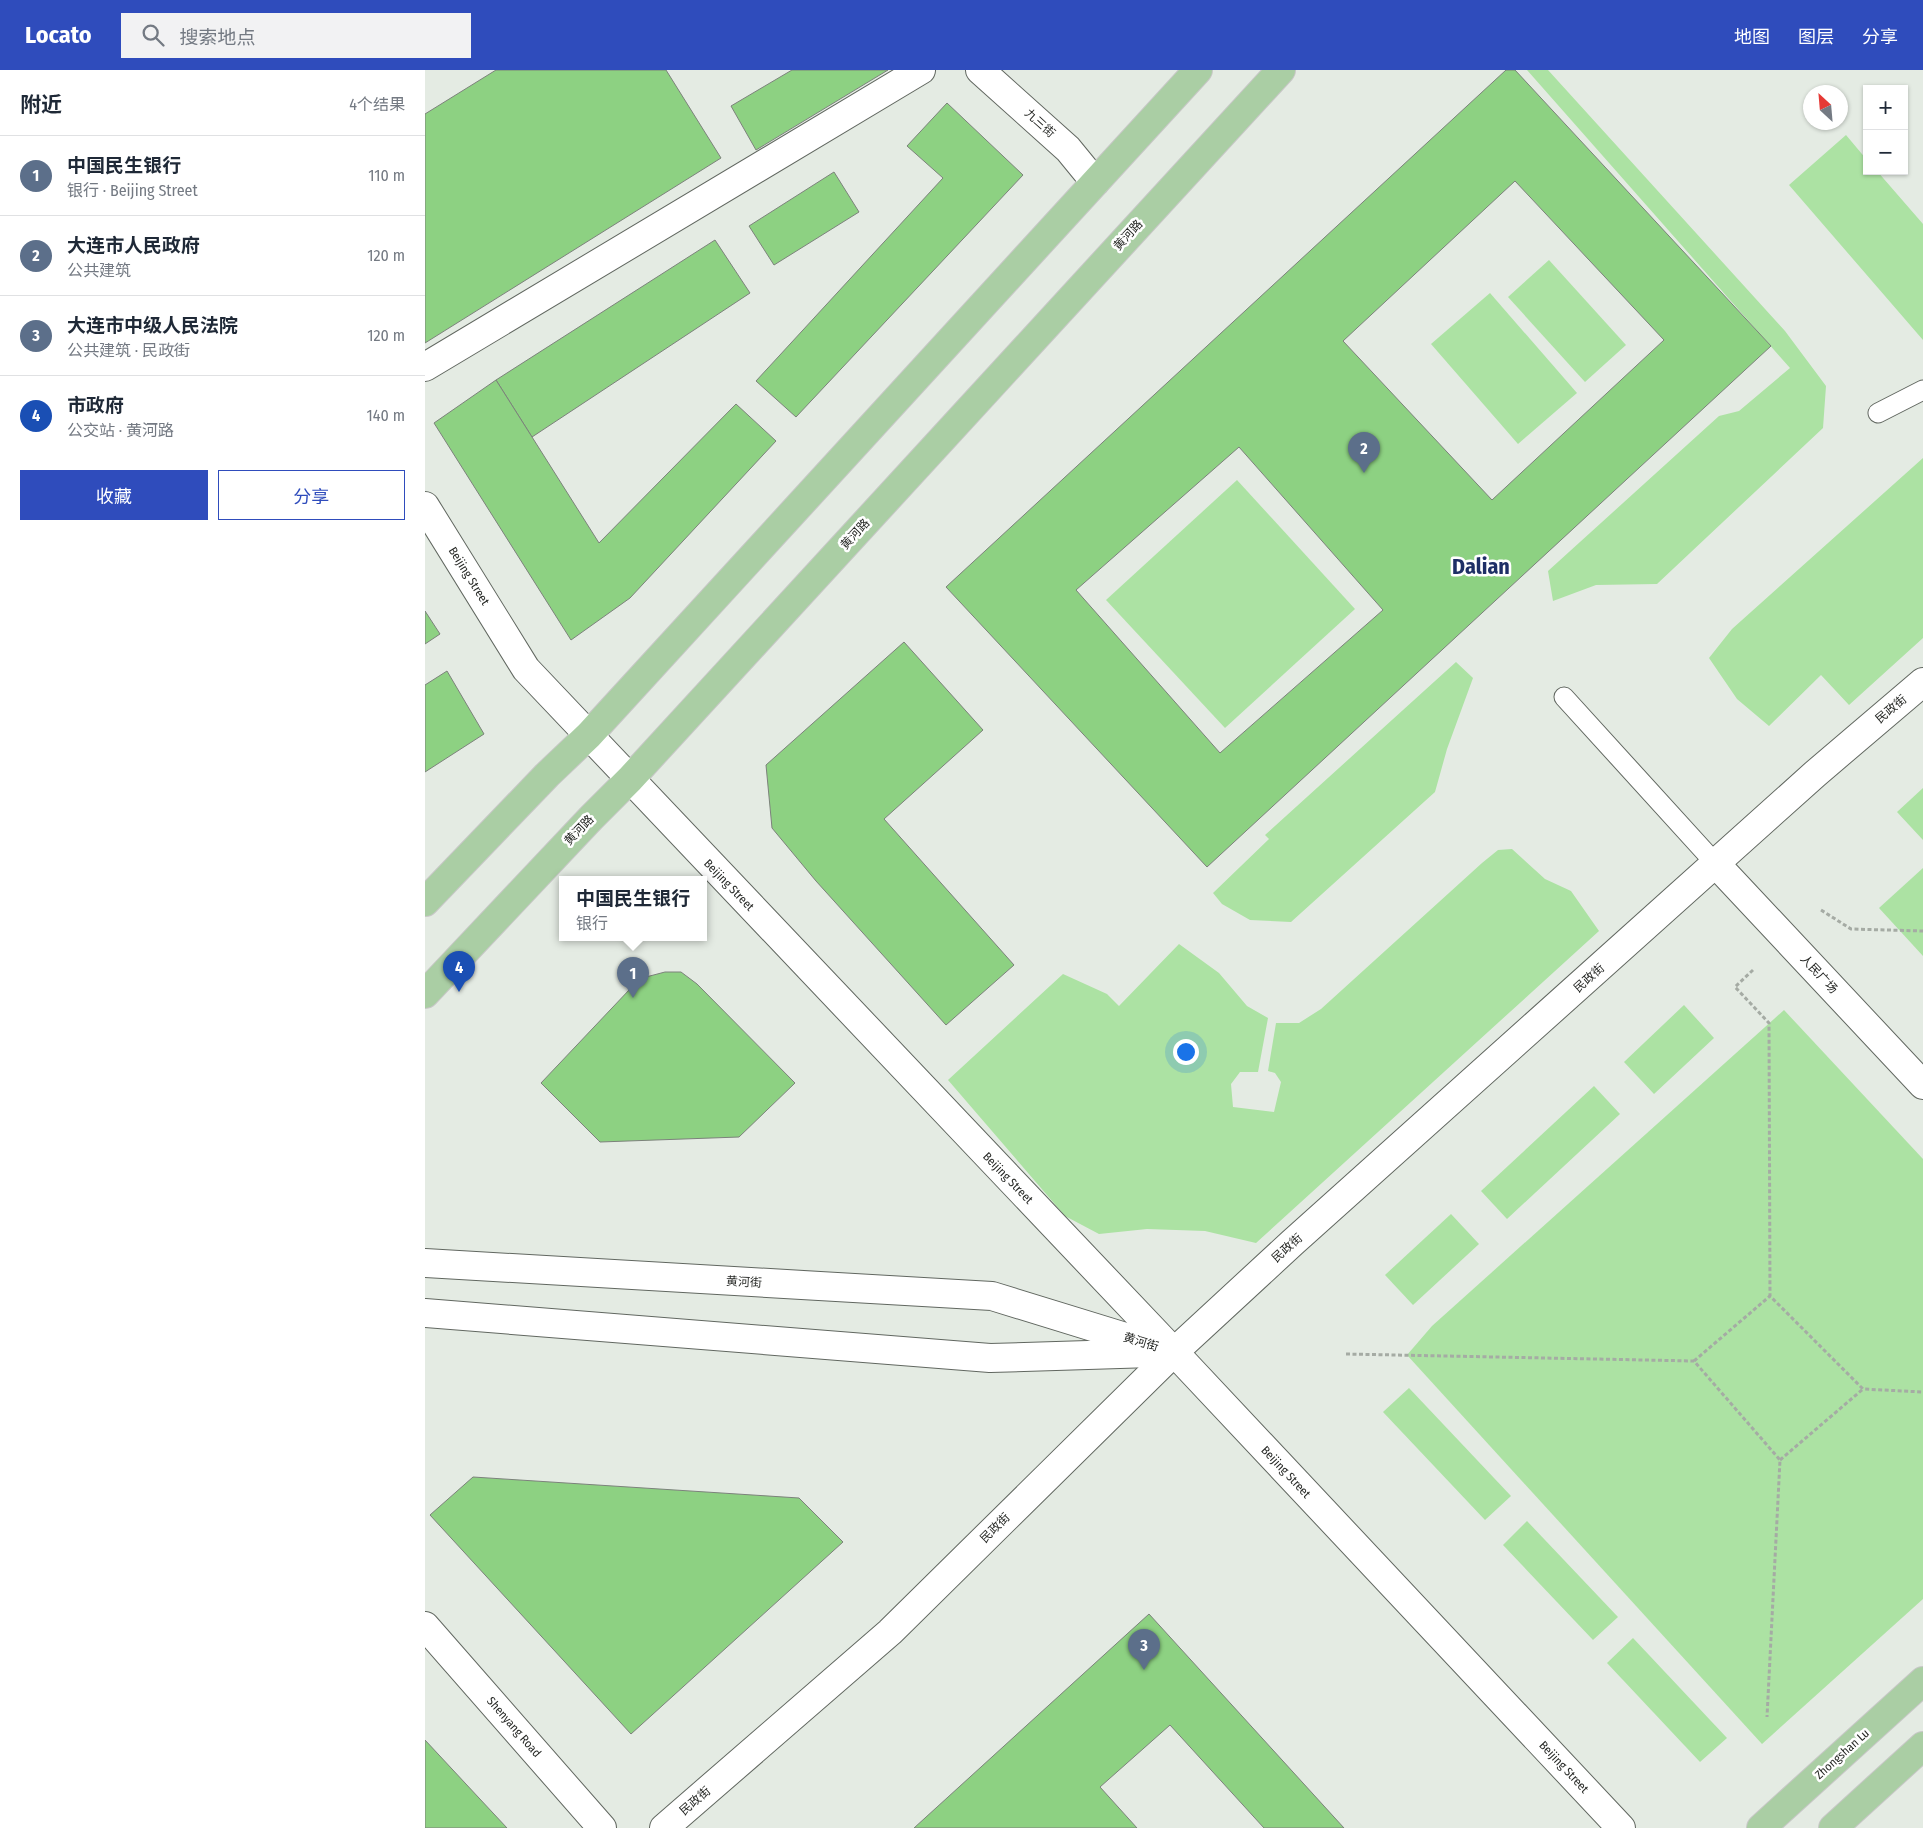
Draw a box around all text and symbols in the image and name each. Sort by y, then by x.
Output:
search box [121,13,471,58]
text: Locato [25,21,91,49]
icon: search [139,21,167,49]
text: 搜索地点 [179,26,256,49]
text: 地图 [1734,26,1770,48]
text: 图层 [1798,26,1834,48]
text: 分享 [1862,26,1898,48]
north arrow [1803,85,1848,130]
map controls [1863,85,1908,175]
button: + [1863,85,1908,130]
text: 附近 [20,92,62,118]
text: 4个结果 [349,95,405,114]
street label: 九三街 [1022,106,1058,140]
button: − [1863,130,1908,175]
text: 中国民生银行 [67,154,181,177]
text: 1 [33,166,39,185]
text: 110 m [368,166,405,185]
text: 银行 · Beijing Street [67,181,198,200]
street label: 黄河路 [1111,217,1145,253]
text: 大连市人民政府 [67,234,200,257]
text: 2 [32,246,40,265]
text: 120 m [367,246,405,265]
text: 公共建筑 [67,261,131,280]
text: 大连市中级人民法院 [67,314,238,337]
text: 3 [32,326,40,345]
text: 120 m [367,326,405,345]
text: 公共建筑 · 民政街 [67,341,190,360]
text: 市政府 [67,394,124,417]
text: 4 [32,406,40,425]
text: 140 m [367,406,405,425]
text: 公交站 · 黄河路 [67,421,174,440]
pin: 2 [1348,432,1380,473]
button: 收藏 [20,470,208,520]
button: 分享 [218,470,405,520]
street label: 黄河路 [838,516,872,552]
street label: Beijing Street [446,544,492,608]
district label: Dalian [1452,553,1510,580]
street label: 民政街 [1873,692,1909,726]
street label: 黄河路 [561,812,597,848]
street label: Beijing Street [701,856,757,914]
popup [559,876,707,941]
text: 中国民生银行 [576,887,690,910]
text: 银行 [576,914,608,933]
pin: 4 [443,951,475,992]
street label: 人民广场 [1798,952,1840,996]
pin: 1 [617,957,649,998]
street label: 民政街 [1571,961,1607,995]
your location [1173,1039,1199,1065]
street label: Beijing Street [980,1149,1036,1207]
street label: 民政街 [1269,1231,1305,1265]
street label: 黄河街 [726,1274,762,1290]
street label: 黄河街 [1122,1330,1160,1354]
street label: Beijing Street [1258,1443,1314,1501]
street label: 民政街 [977,1510,1013,1546]
pin: 3 [1128,1629,1160,1670]
street label: Shenyang Road [484,1694,544,1760]
street label: Zhongshan Lu [1812,1726,1872,1782]
street label: Beijing Street [1536,1738,1592,1796]
street label: 民政街 [677,1784,713,1818]

